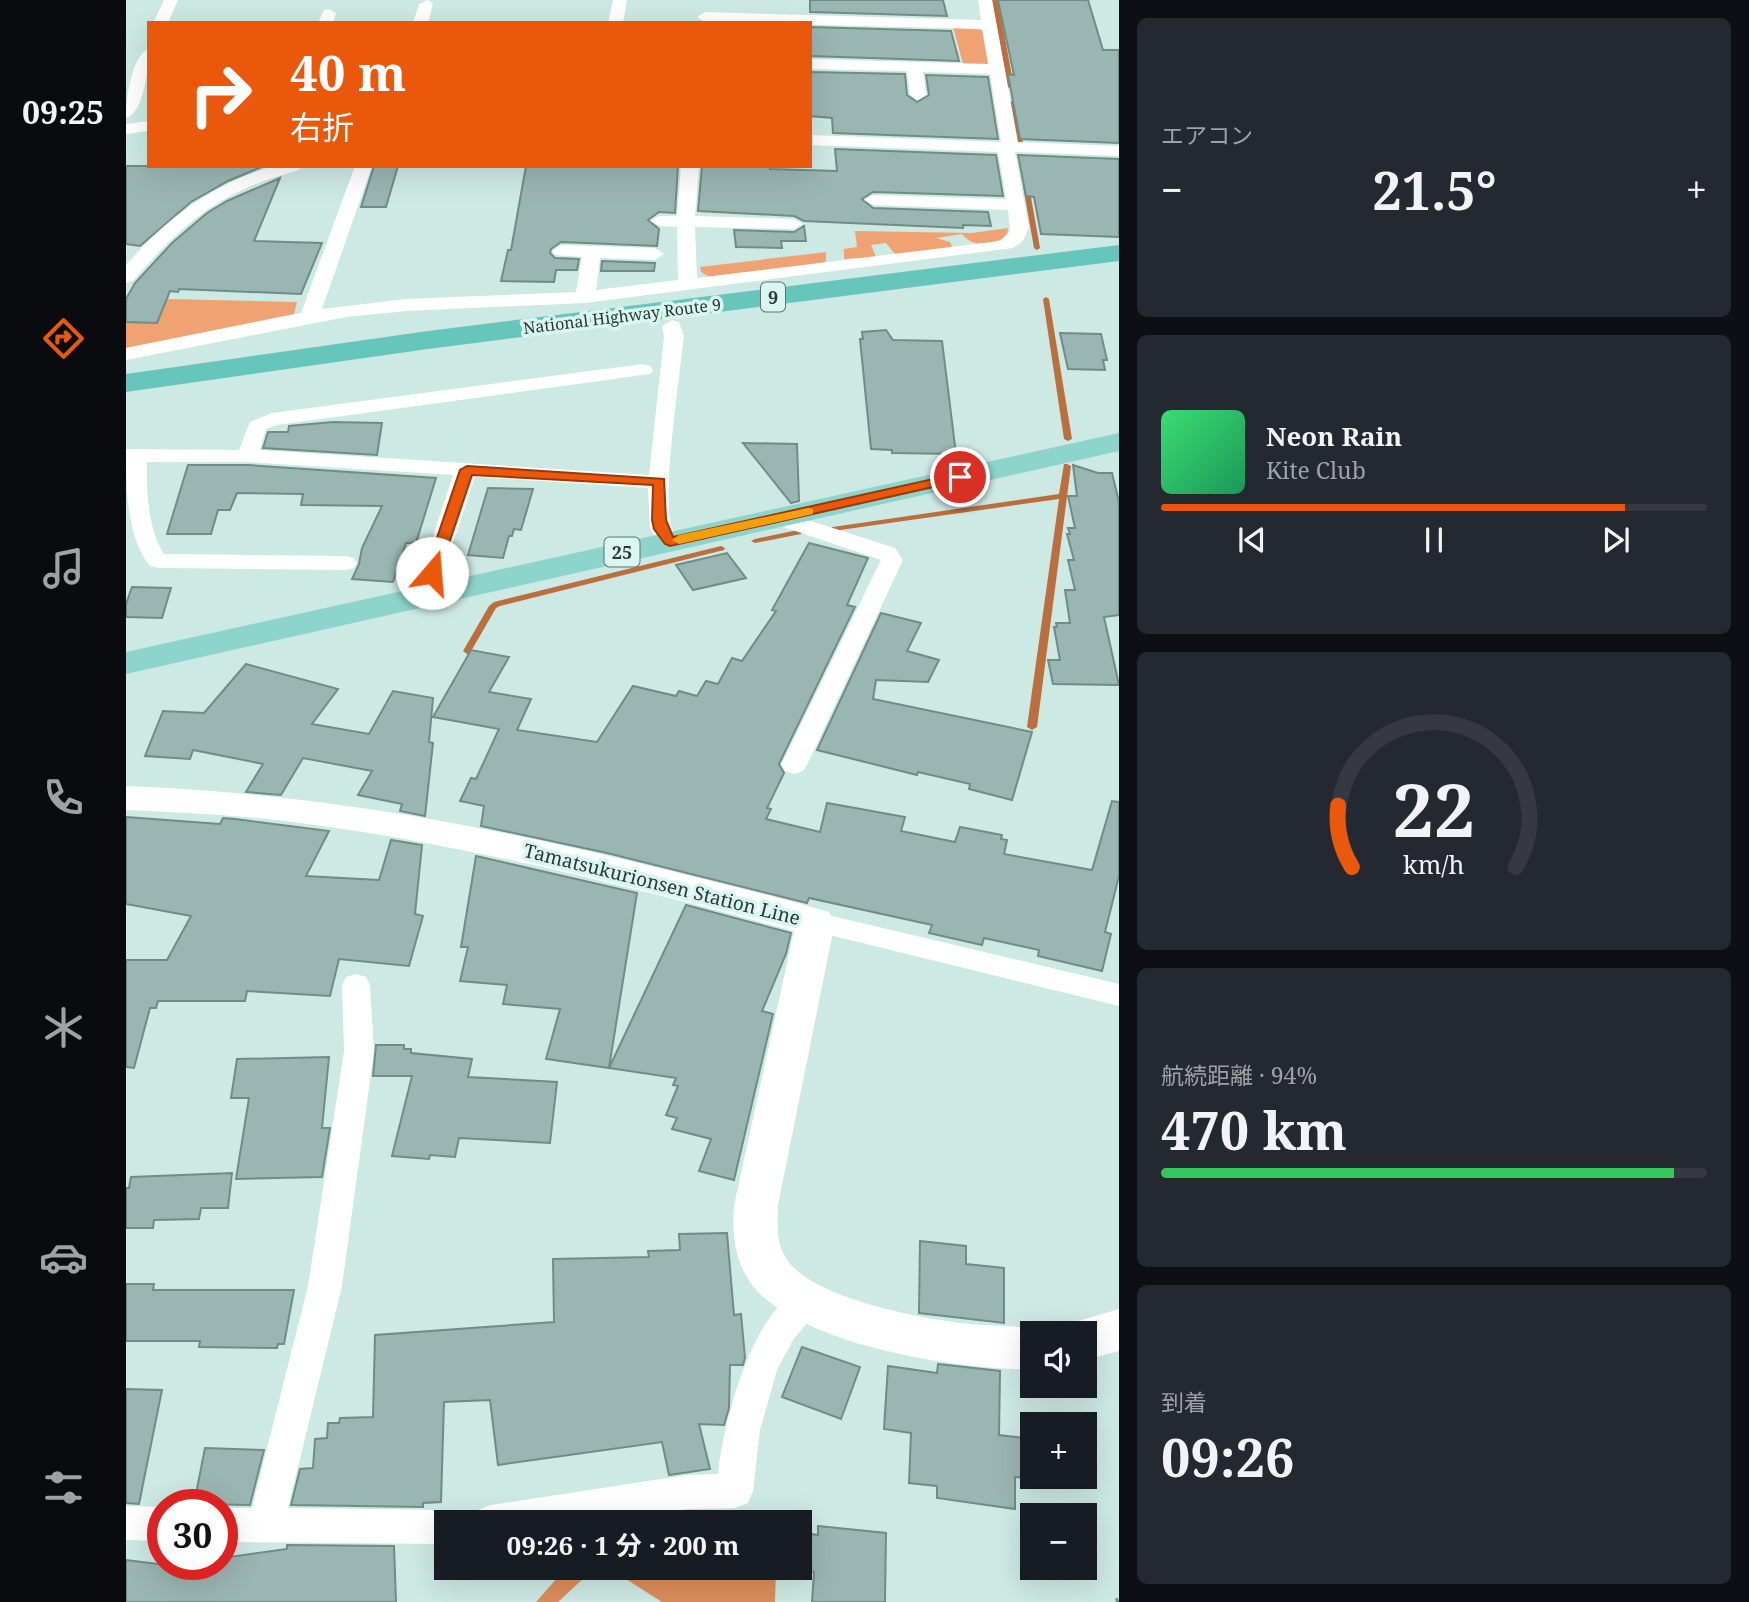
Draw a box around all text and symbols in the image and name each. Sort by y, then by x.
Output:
text: 40 m [290,39,406,105]
icon: right [175,49,266,140]
text: 09:25 [22,90,104,133]
text: 右折 [290,105,354,148]
text: エアコン [1161,119,1253,151]
text: 21.5° [1372,154,1497,225]
text: − [1161,163,1183,215]
text: + [1686,163,1707,215]
road number: 9 [761,282,785,312]
street label: National Highway Route 9 [522,293,722,339]
icon: directions [39,314,88,363]
text: Neon Rain [1266,418,1402,454]
pin [930,447,990,507]
text: Kite Club [1266,454,1366,486]
icon: arrive [941,458,979,496]
icon: previous [1233,521,1271,559]
icon: pause [1415,521,1453,559]
icon: next [1597,521,1635,559]
position arrow [395,536,469,610]
road number: 25 [604,538,640,566]
icon: music [39,544,88,593]
text: 22 [1393,759,1475,858]
icon: phone [39,773,88,822]
street label: Tamatsukurionsen Station Line [521,837,803,931]
text: km/h [1403,847,1465,881]
icon: climate [39,1003,88,1052]
text: 航続距離 · 94% [1161,1059,1317,1091]
text: 470 km [1161,1094,1347,1165]
icon: car [39,1233,88,1282]
map controls [1020,1321,1097,1580]
button: sound [1020,1321,1097,1398]
text: 到着 [1161,1386,1207,1418]
button: + [1020,1412,1097,1489]
text: 09:26 [1161,1421,1294,1492]
icon: filters [39,1463,88,1512]
speed limit sign: 30 [147,1489,238,1580]
button: − [1020,1503,1097,1580]
text: 09:26 · 1 分 · 200 m [507,1527,739,1563]

